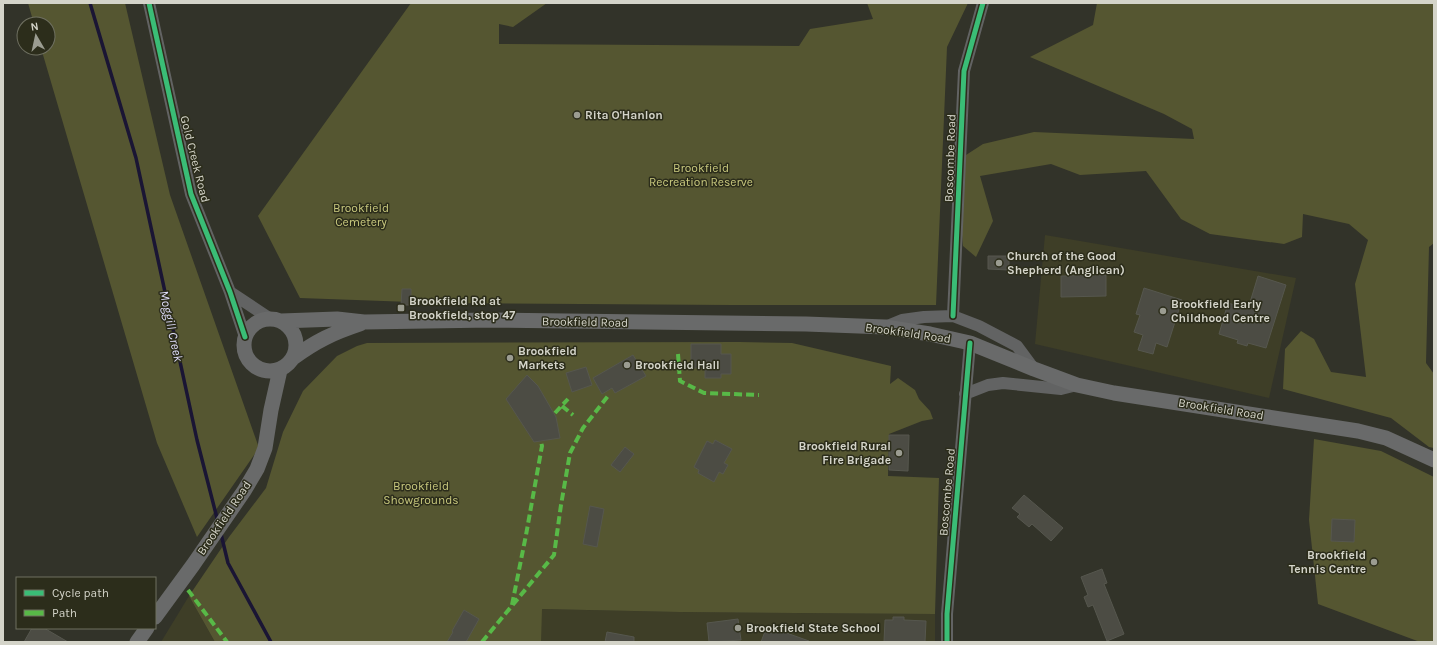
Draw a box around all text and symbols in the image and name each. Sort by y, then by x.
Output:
north arrow [16,16,56,56]
text: N [30,20,39,34]
place label: Rita O'Hanlon [585,108,663,122]
marker: Rita O'Hanlon [572,110,582,120]
street label: Gold Creek Road [177,114,213,204]
street label: Boscombe Road [941,114,959,202]
park label: Brookfield Recreation Reserve [649,161,753,189]
park label: Brookfield Cemetery [333,201,389,229]
place label: Church of the Good Shepherd (Anglican) [1007,249,1125,277]
marker: Church of the Good Shepherd (Anglican) [994,258,1004,268]
water label: Moggill Creek [157,289,186,364]
place label: Brookfield Rd at Brookfield, stop 47 [409,294,515,322]
place label: Brookfield Early Childhood Centre [1171,297,1270,325]
marker: Brookfield Rd at Brookfield, stop 47 [396,303,406,313]
marker: Brookfield Early Childhood Centre [1158,306,1168,316]
street label: Brookfield Road [542,314,628,330]
street label: Brookfield Road [864,320,952,346]
place label: Brookfield Markets [518,344,577,372]
marker: Brookfield Markets [505,353,515,363]
place label: Brookfield Hall [635,358,720,372]
marker: Brookfield Hall [622,360,632,370]
street label: Brookfield Road [1177,395,1265,423]
place label: Brookfield Rural Fire Brigade [798,439,891,467]
marker: Brookfield Rural Fire Brigade [894,448,904,458]
street label: Boscombe Road [936,448,958,536]
street label: Brookfield Road [194,478,254,558]
park label: Brookfield Showgrounds [383,479,459,507]
place label: Brookfield Tennis Centre [1289,548,1366,576]
marker: Brookfield Tennis Centre [1369,557,1379,567]
legend [16,577,156,629]
text: Cycle path [52,586,109,600]
text: Path [52,606,77,620]
place label: Brookfield State School [746,621,880,635]
marker: Brookfield State School [733,623,743,633]

